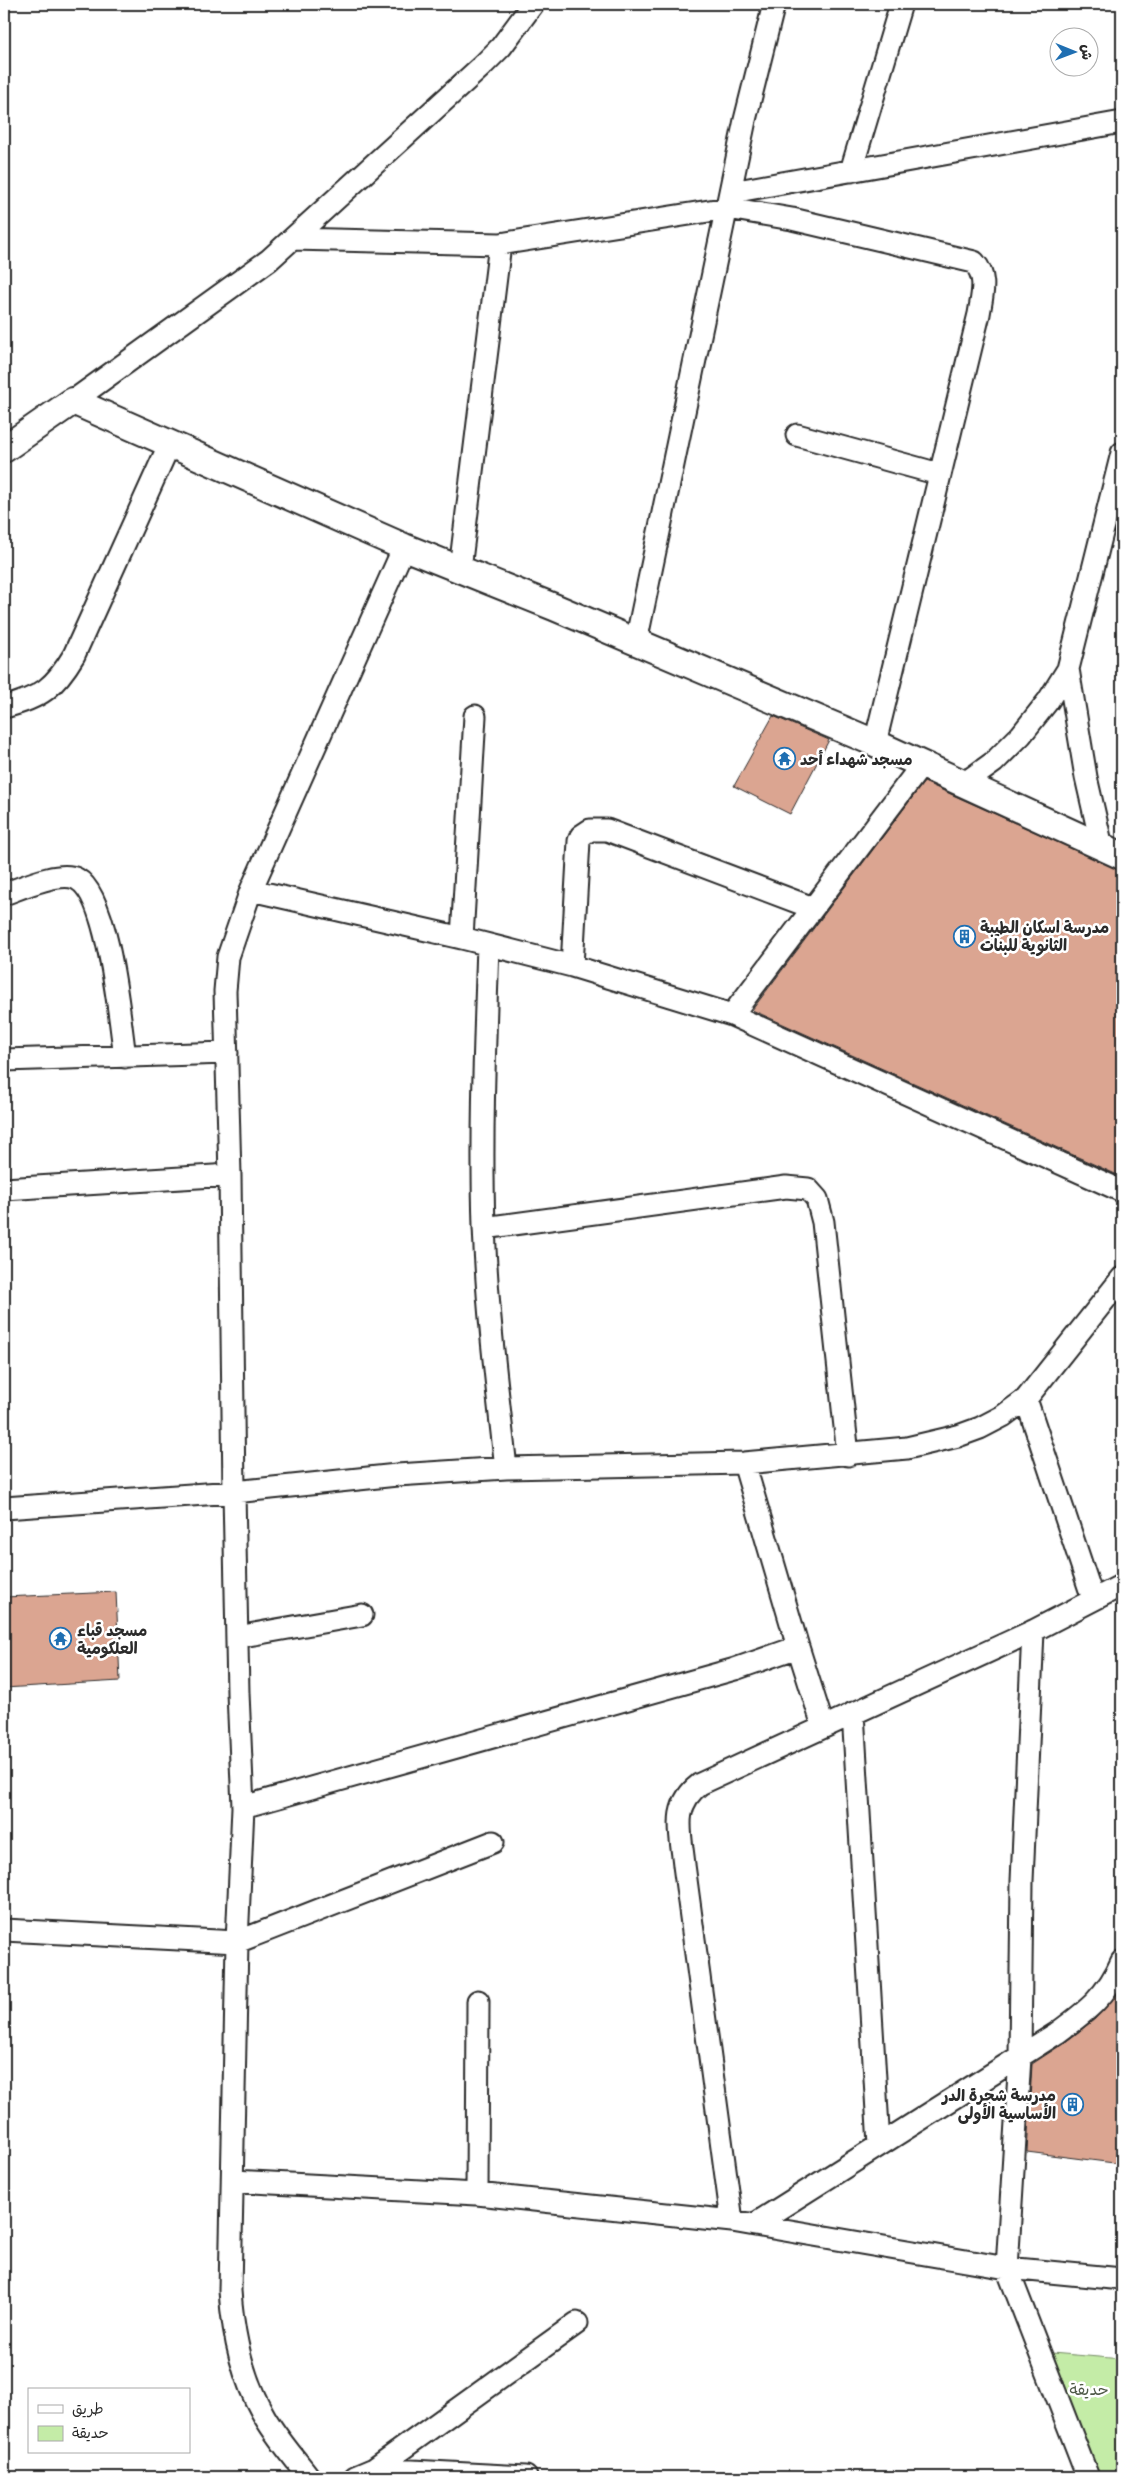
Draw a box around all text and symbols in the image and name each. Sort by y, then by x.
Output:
north arrow [1048,28,1098,78]
text: ش [1075,44,1095,60]
temple icon: مسجد شهداء أحد [772,747,796,771]
place label: مسجد شهداء أحد [800,749,912,773]
place label: مدرسة اسكان الطيبة الثانوية للبنات [980,918,1109,959]
building icon: مدرسة اسكان الطيبة الثانوية للبنات [952,924,976,948]
place label: مسجد قباء العلكومية [77,1621,147,1662]
temple icon: مسجد قباء العلكومية [49,1627,73,1651]
place label: مدرسة شجرة الدر الأساسية الأولى [940,2086,1056,2127]
building icon: مدرسة شجرة الدر الأساسية الأولى [1060,2092,1084,2116]
park label: حديقة [1069,2380,1109,2403]
legend [28,2388,190,2454]
text: طريق [72,2400,104,2422]
text: حديقة [72,2424,109,2446]

